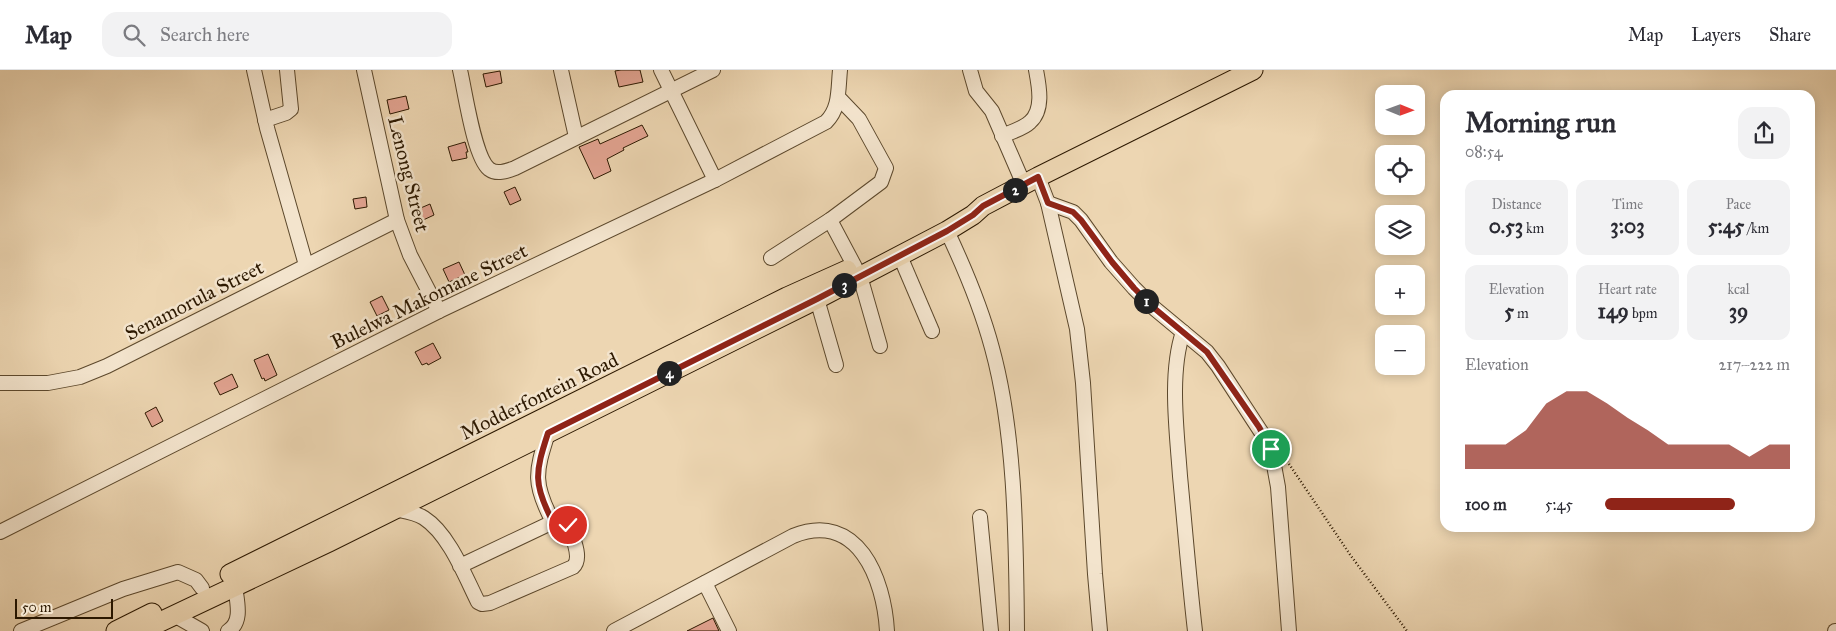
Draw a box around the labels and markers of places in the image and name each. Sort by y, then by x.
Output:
pin: 2 [1002,178,1028,202]
pin: 3 [832,272,856,298]
pin: 1 [1134,288,1158,314]
pin: 4 [656,360,682,386]
pin [1250,428,1292,470]
pin [547,504,589,546]

